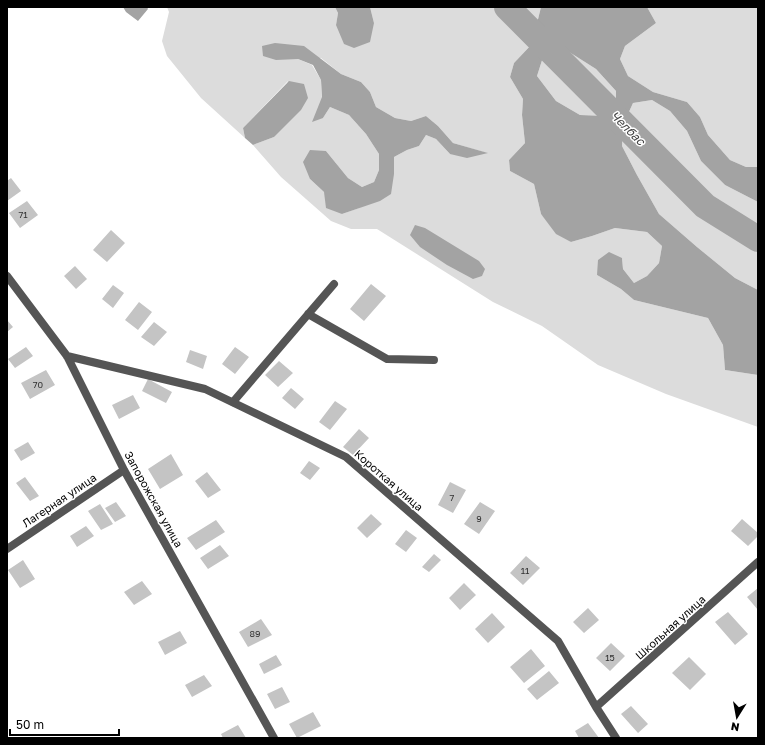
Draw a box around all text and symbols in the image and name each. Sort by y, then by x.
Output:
water label: Челбас [608,108,649,149]
house number: 71 [18,209,28,220]
house number: 70 [33,379,44,390]
street label: Короткая улица [352,447,426,513]
street label: Запорожская улица [122,449,186,549]
street label: Лагерная улица [20,470,98,530]
house number: 7 [450,492,455,503]
house number: 9 [476,513,482,524]
house number: 11 [521,565,530,576]
street label: Школьная улица [632,592,708,662]
house number: 89 [250,628,260,639]
house number: 15 [605,652,615,663]
north arrow [717,697,757,737]
scale bar [10,711,119,737]
text: 50 m [16,717,44,732]
text: N [730,720,740,734]

